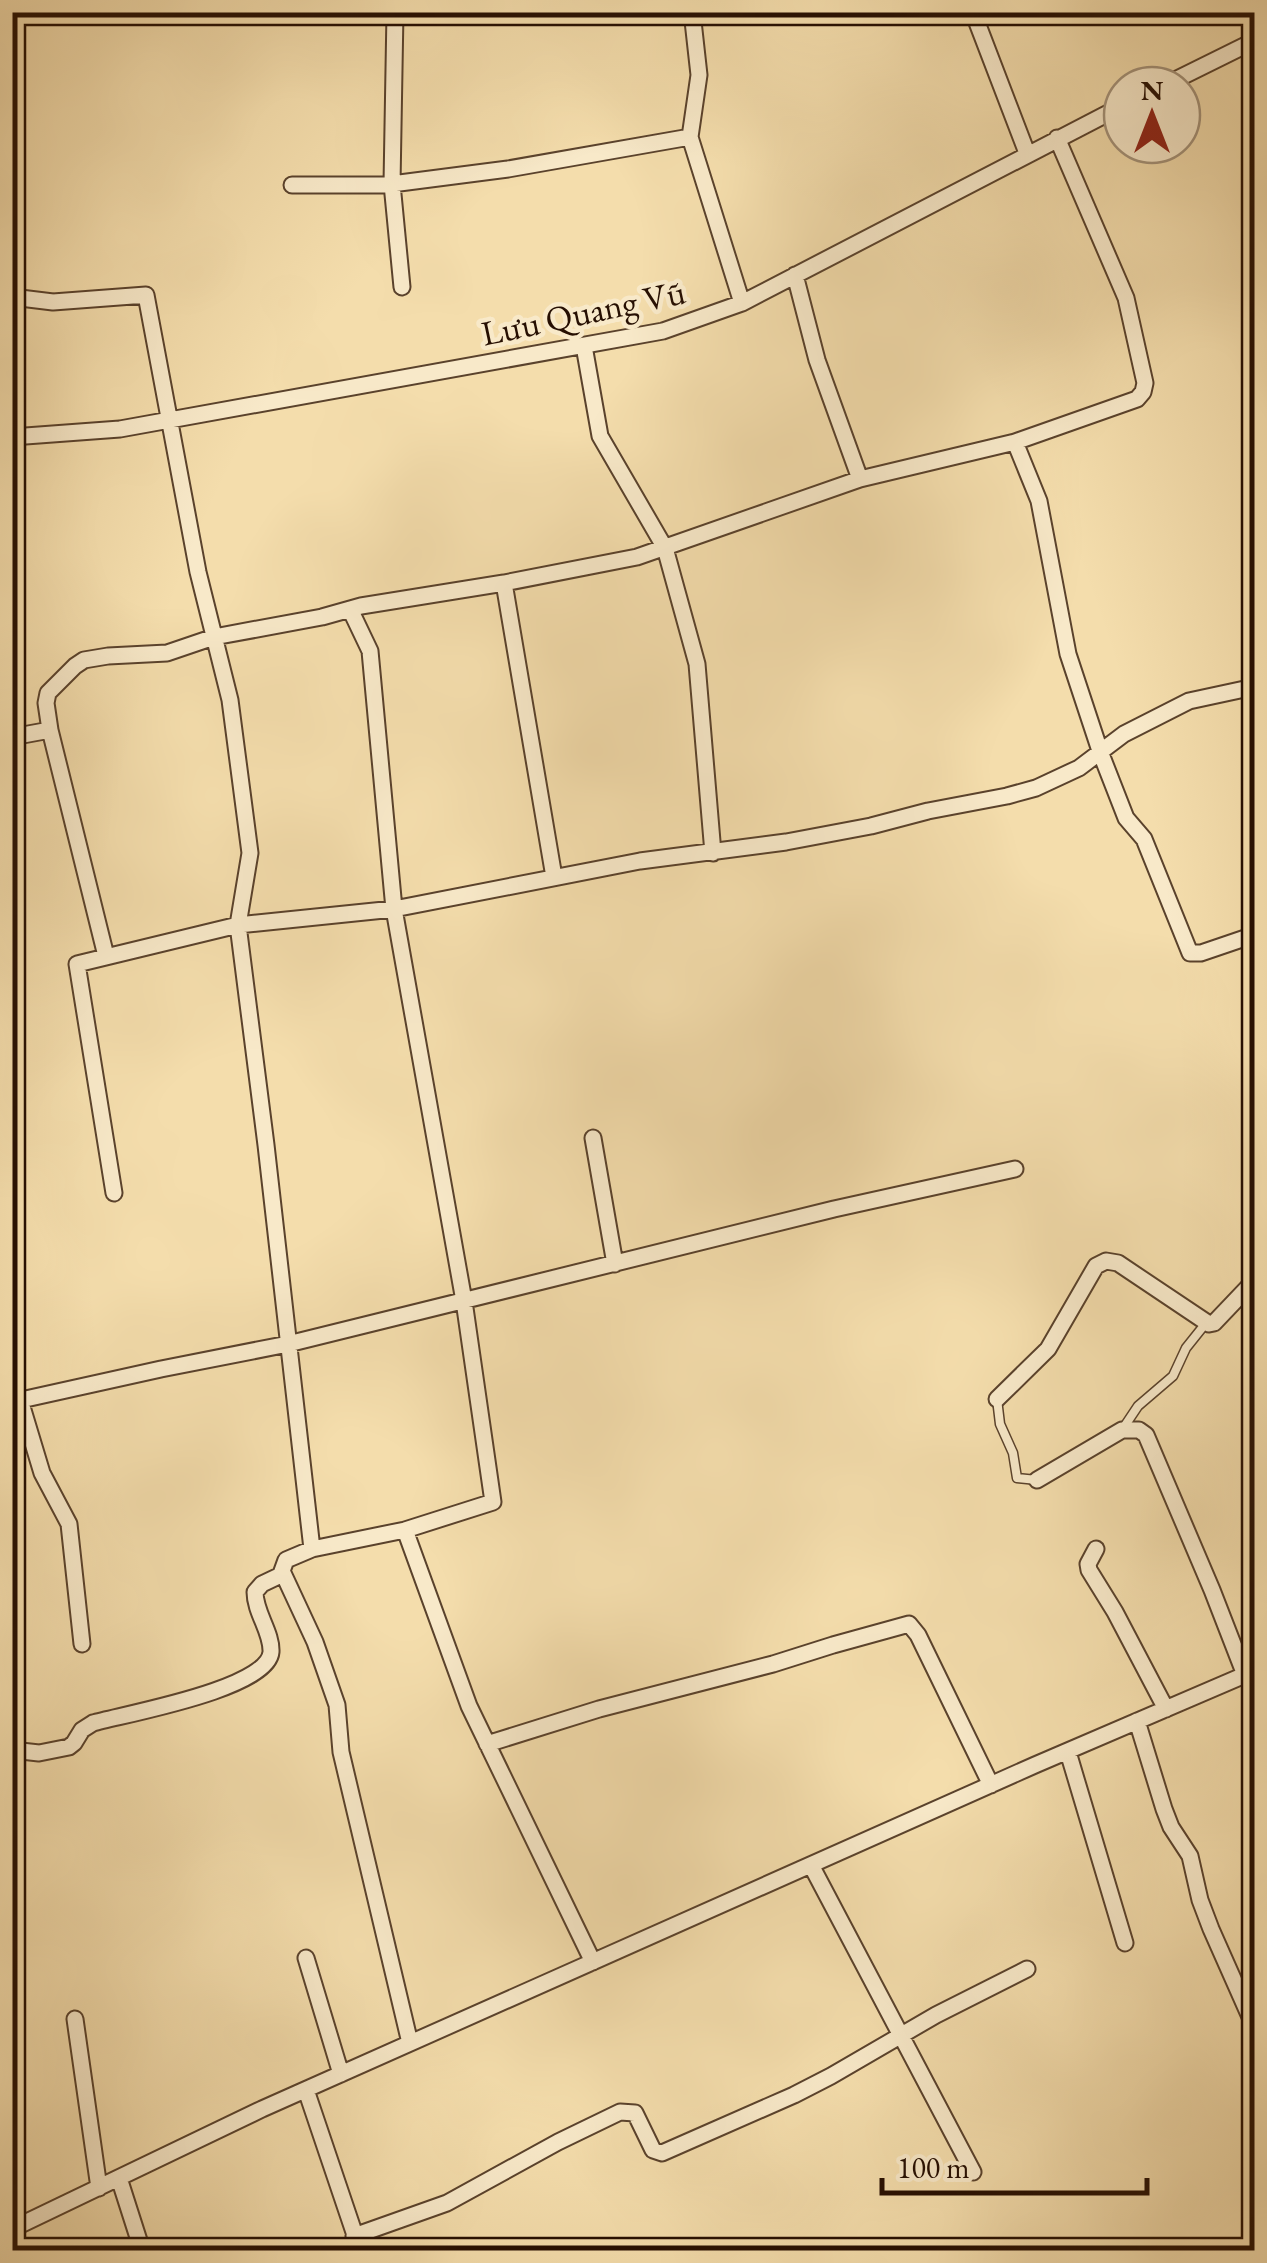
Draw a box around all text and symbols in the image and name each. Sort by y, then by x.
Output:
north arrow [1102,65,1202,165]
text: N [1141,72,1164,108]
street label: Lưu Quang Vũ [477,268,690,356]
scale bar [882,2133,1147,2195]
text: 100 m [897,2148,970,2187]

